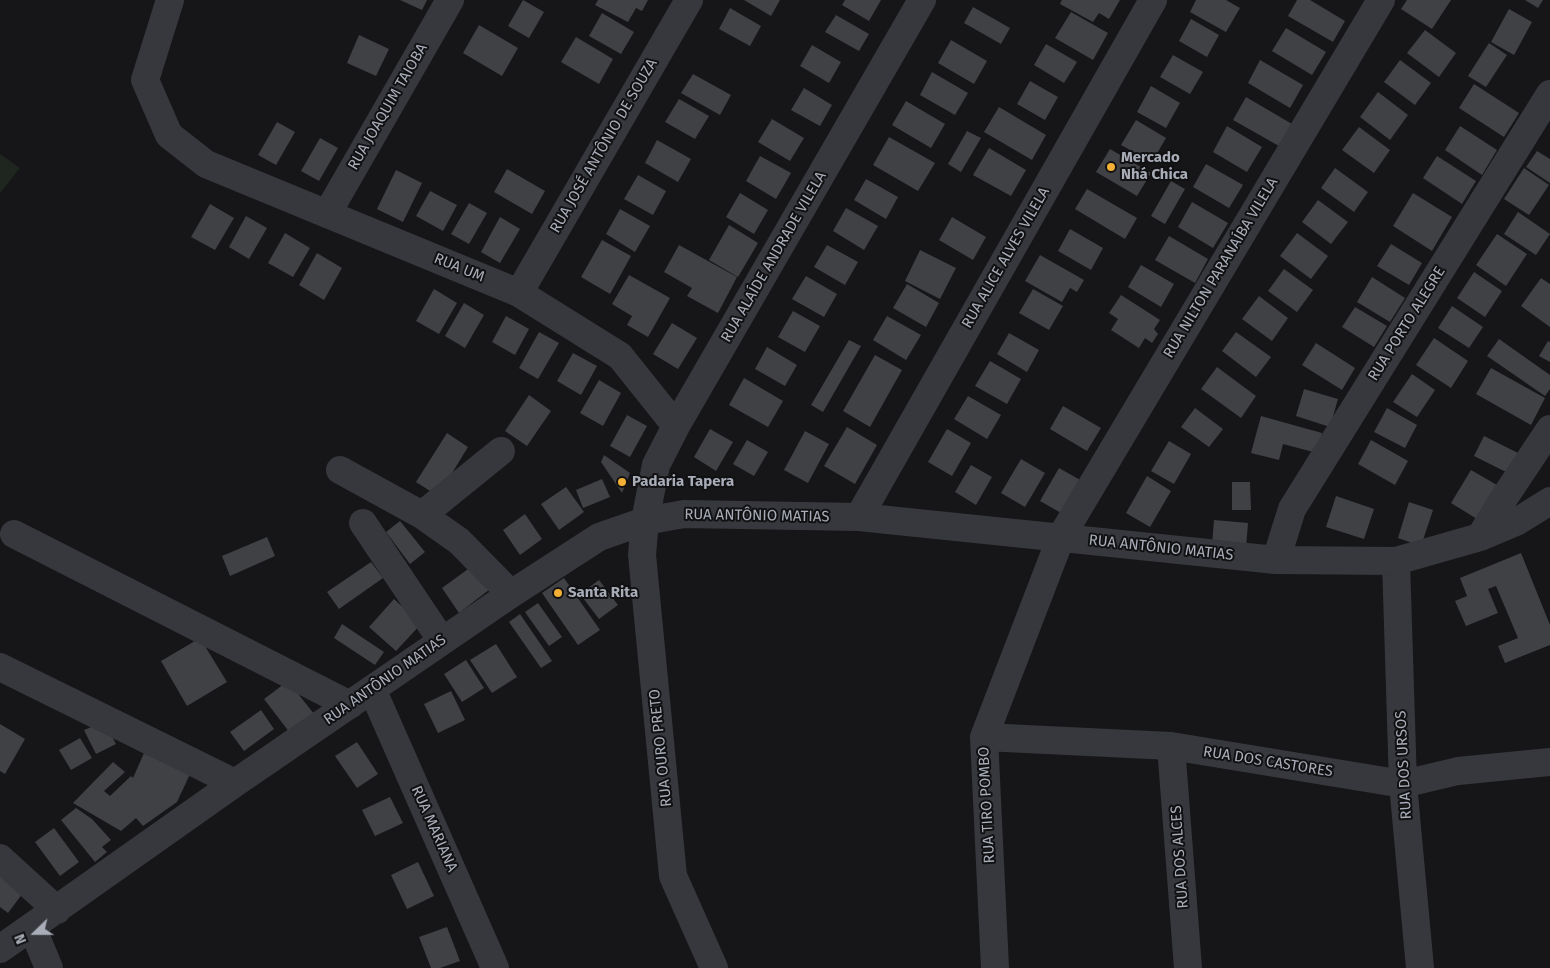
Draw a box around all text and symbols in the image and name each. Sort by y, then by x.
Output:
street label: RUA JOAQUIM TAIOBA [344,41,432,173]
street label: RUA JOSÉ ANTÔNIO DE SOUZA [547,56,661,236]
place label: Mercado Nhá Chica [1121,149,1188,184]
marker: Mercado Nhá Chica [1105,161,1117,173]
street label: RUA ALAÍDE ANDRADE VILELA [718,168,830,346]
street label: RUA NILTON PARANAÍBA VILELA [1160,175,1282,361]
street label: RUA ALICE ALVES VILELA [958,184,1054,332]
street label: RUA UM [431,250,487,286]
street label: RUA PORTO ALEGRE [1365,264,1449,384]
place label: Padaria Tapera [632,473,734,491]
marker: Padaria Tapera [616,476,628,488]
street label: RUA ANTÔNIO MATIAS [684,506,830,526]
street label: RUA ANTÔNIO MATIAS [1088,531,1234,565]
place label: Santa Rita [568,584,638,602]
marker: Santa Rita [552,587,564,599]
street label: RUA ANTÔNIO MATIAS [320,631,450,729]
street label: RUA OURO PRETO [646,688,676,808]
street label: RUA DOS URSOS [1392,710,1416,820]
street label: RUA DOS CASTORES [1202,743,1334,781]
street label: RUA TIRO POMBO [975,746,999,864]
street label: RUA MARIANA [407,783,461,875]
street label: RUA DOS ALCES [1167,805,1193,909]
north arrow [10,908,60,958]
text: N [11,931,30,946]

